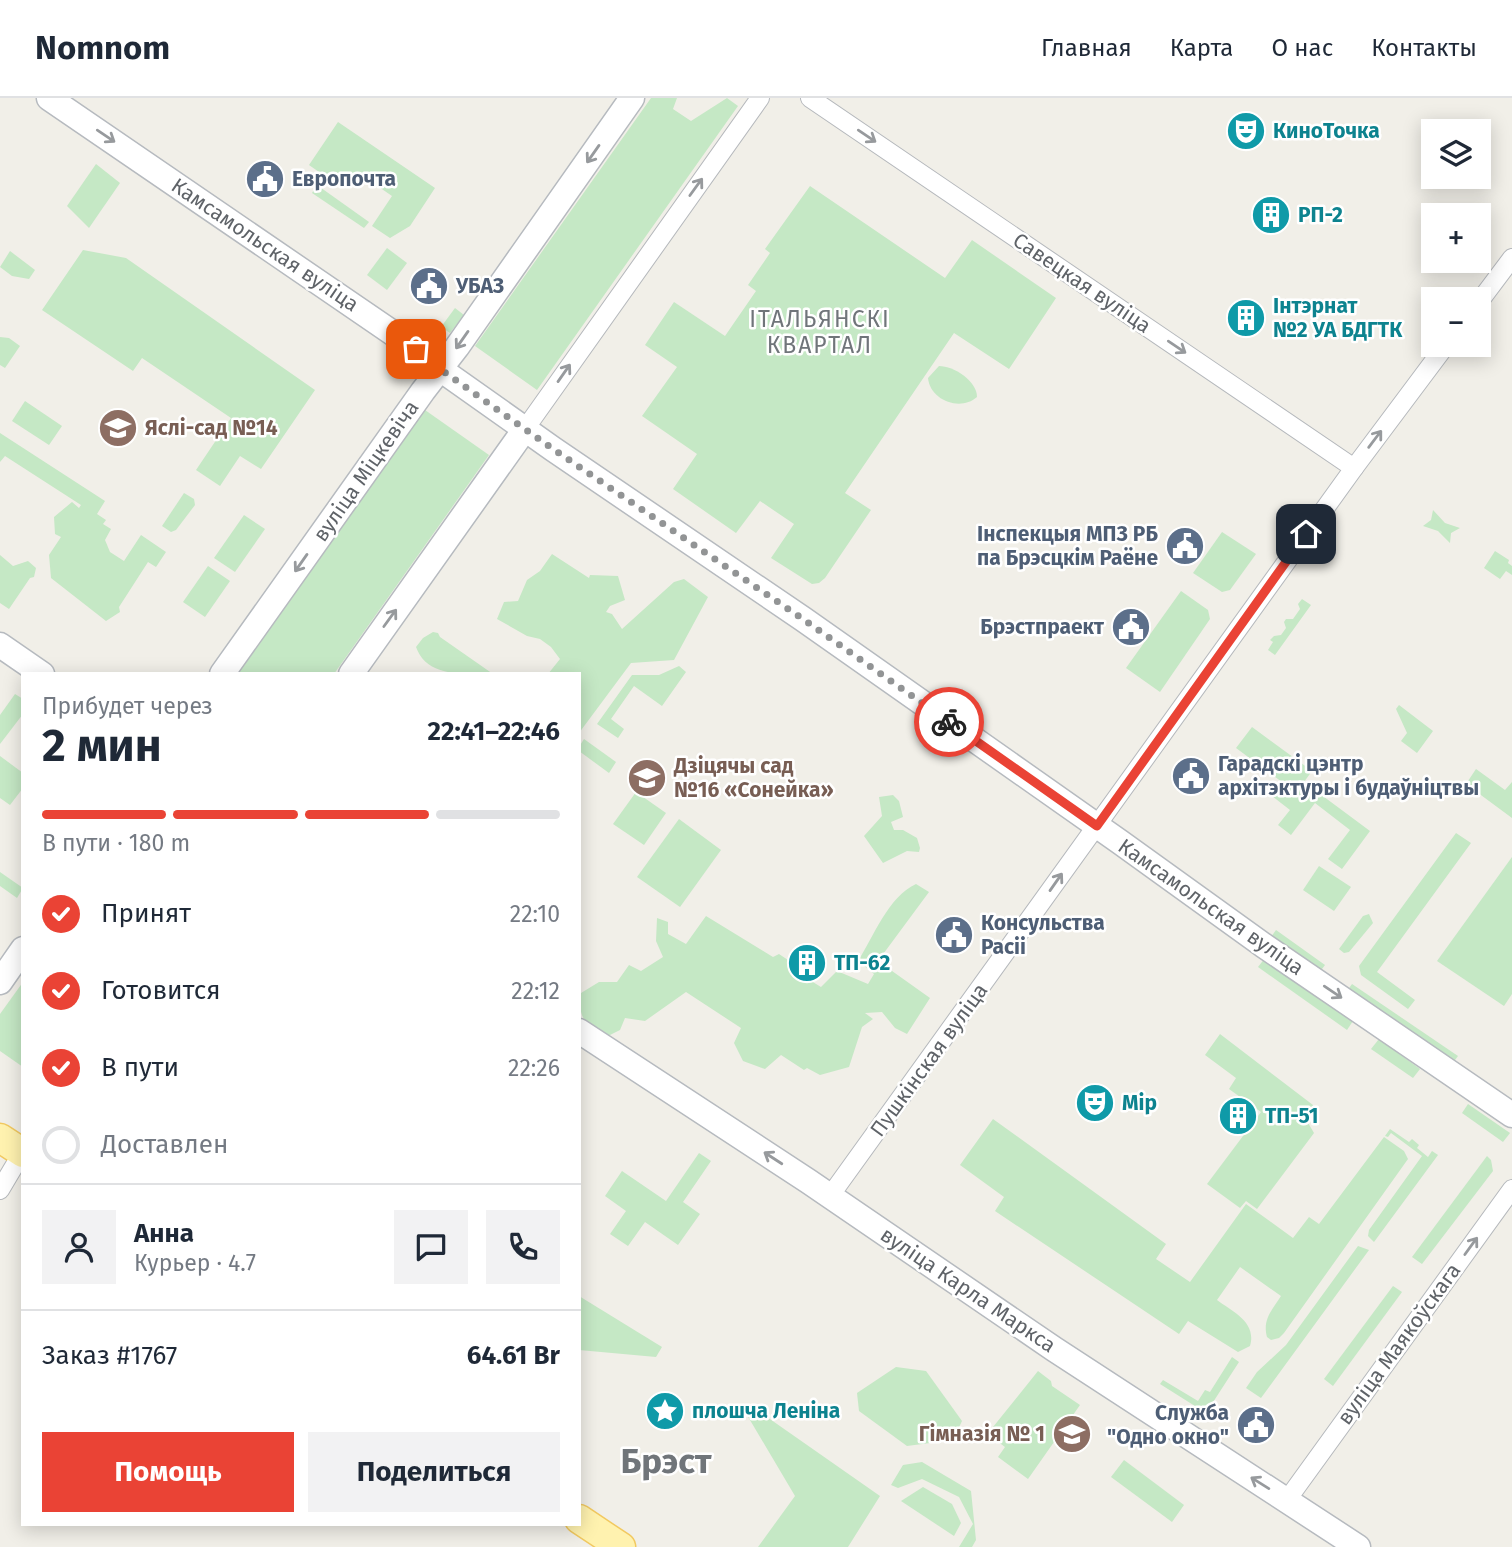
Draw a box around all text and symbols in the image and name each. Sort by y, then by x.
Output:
text: Nomnom [35,28,170,68]
text: Главная [1041,34,1132,62]
text: Карта [1170,34,1233,62]
text: О нас [1271,34,1333,62]
text: Контакты [1371,34,1477,62]
theatre icon: КиноТочка [1225,110,1267,152]
place label: КиноТочка [1273,118,1380,144]
map controls [1421,119,1491,357]
button: layers [1421,119,1491,189]
one-way arrow [96,129,115,143]
one-way arrow [857,129,876,144]
one-way arrow [586,144,600,163]
public building icon: Европочта [244,158,286,200]
place label: Европочта [292,166,396,192]
street label: Камсамольская вуліца [166,173,364,317]
one-way arrow [689,178,703,197]
building icon: РП-2 [1250,194,1292,236]
place label: РП-2 [1298,202,1343,228]
button: + [1421,203,1491,273]
street label: Савецкая вуліца [1008,227,1156,339]
public building icon: УБАЗ [408,265,450,307]
place label: УБАЗ [455,273,504,299]
button: − [1421,287,1491,357]
place label: Інтэрнат №2 УА БДГТК [1273,293,1403,343]
building icon: Інтэрнат №2 УА БДГТК [1225,297,1267,339]
district label: ІТАЛЬЯНСКІ КВАРТАЛ [749,305,891,359]
pin [386,319,446,379]
icon: bag [397,330,435,368]
one-way arrow [455,330,469,349]
one-way arrow [1167,340,1186,354]
one-way arrow [557,364,571,383]
street label: вуліца Міцкевіча [308,395,424,547]
school or university icon: Яслі-сад №14 [97,407,139,449]
place label: Яслі-сад №14 [145,415,278,441]
one-way arrow [1368,430,1383,449]
pin [1276,504,1336,564]
icon: home [1287,515,1325,553]
place label: Інспекцыя МПЗ РБ па Брэсцкім Раёне [977,521,1158,571]
public building icon: Інспекцыя МПЗ РБ па Брэсцкім Раёне [1164,525,1206,567]
one-way arrow [294,554,309,573]
public building icon: Брэстпраект [1110,606,1152,648]
one-way arrow [382,609,397,628]
place label: Брэстпраект [980,614,1105,640]
courier [914,687,984,757]
text: Прибудет через [42,692,213,720]
icon: bike [930,703,968,741]
text: 22:41–22:46 [428,716,560,747]
text: 2 мин [42,718,162,773]
place label: Гарадскі цэнтр архітэктуры і будаўніцтвы [1218,751,1479,801]
place label: Дзіцячы сад №16 «Сонейка» [673,753,834,803]
public building icon: Гарадскі цэнтр архітэктуры і будаўніцтвы [1170,755,1212,797]
school or university icon: Дзіцячы сад №16 «Сонейка» [626,757,668,799]
text: В пути · 180 m [42,829,190,857]
street label: Камсамольская вуліца [1113,833,1309,981]
one-way arrow [1049,873,1063,892]
icon: check [42,895,80,933]
text: Принят [101,898,191,929]
text: 22:10 [510,900,560,928]
place label: Консульства Расіі [981,910,1105,960]
public building icon: Консульства Расіі [933,914,975,956]
building icon: ТП-62 [786,942,828,984]
place label: ТП-62 [834,950,890,976]
icon: check [42,972,80,1010]
text: Готовится [101,975,221,1006]
text: 22:12 [511,977,560,1005]
street label: Пушкінская вуліца [865,978,993,1142]
one-way arrow [1323,985,1342,1000]
icon: check [42,1049,80,1087]
text: В пути [101,1052,179,1083]
text: 22:26 [508,1054,560,1082]
theatre icon: Мір [1074,1082,1116,1124]
place label: Мір [1122,1090,1157,1116]
building icon: ТП-51 [1217,1095,1259,1137]
place label: ТП-51 [1265,1103,1318,1129]
text: Доставлен [101,1129,228,1160]
one-way arrow [764,1151,784,1165]
button: person [42,1210,116,1284]
button: chat [394,1210,468,1284]
button: phone [486,1210,560,1284]
text: Анна [134,1218,194,1249]
street label: вуліца Карла Маркса [875,1222,1061,1358]
one-way arrow [1464,1237,1478,1256]
text: Курьер · 4.7 [134,1249,256,1277]
street label: вуліца Маякоўскага [1332,1258,1466,1430]
text: Заказ #1767 [42,1340,177,1371]
text: 64.61 Br [467,1340,560,1371]
place icon: плошча Леніна [644,1390,686,1432]
place label: плошча Леніна [692,1398,840,1424]
place label: Служба "Одно окно" [1107,1400,1229,1450]
public building icon: Служба "Одно окно" [1235,1404,1277,1446]
school or university icon: Гімназія № 1 [1051,1413,1093,1455]
place label: Гімназія № 1 [919,1421,1045,1447]
button: Помощь [42,1432,294,1512]
button: Поделиться [308,1432,560,1512]
district label: Брэст [620,1440,712,1482]
one-way arrow [1251,1475,1271,1489]

